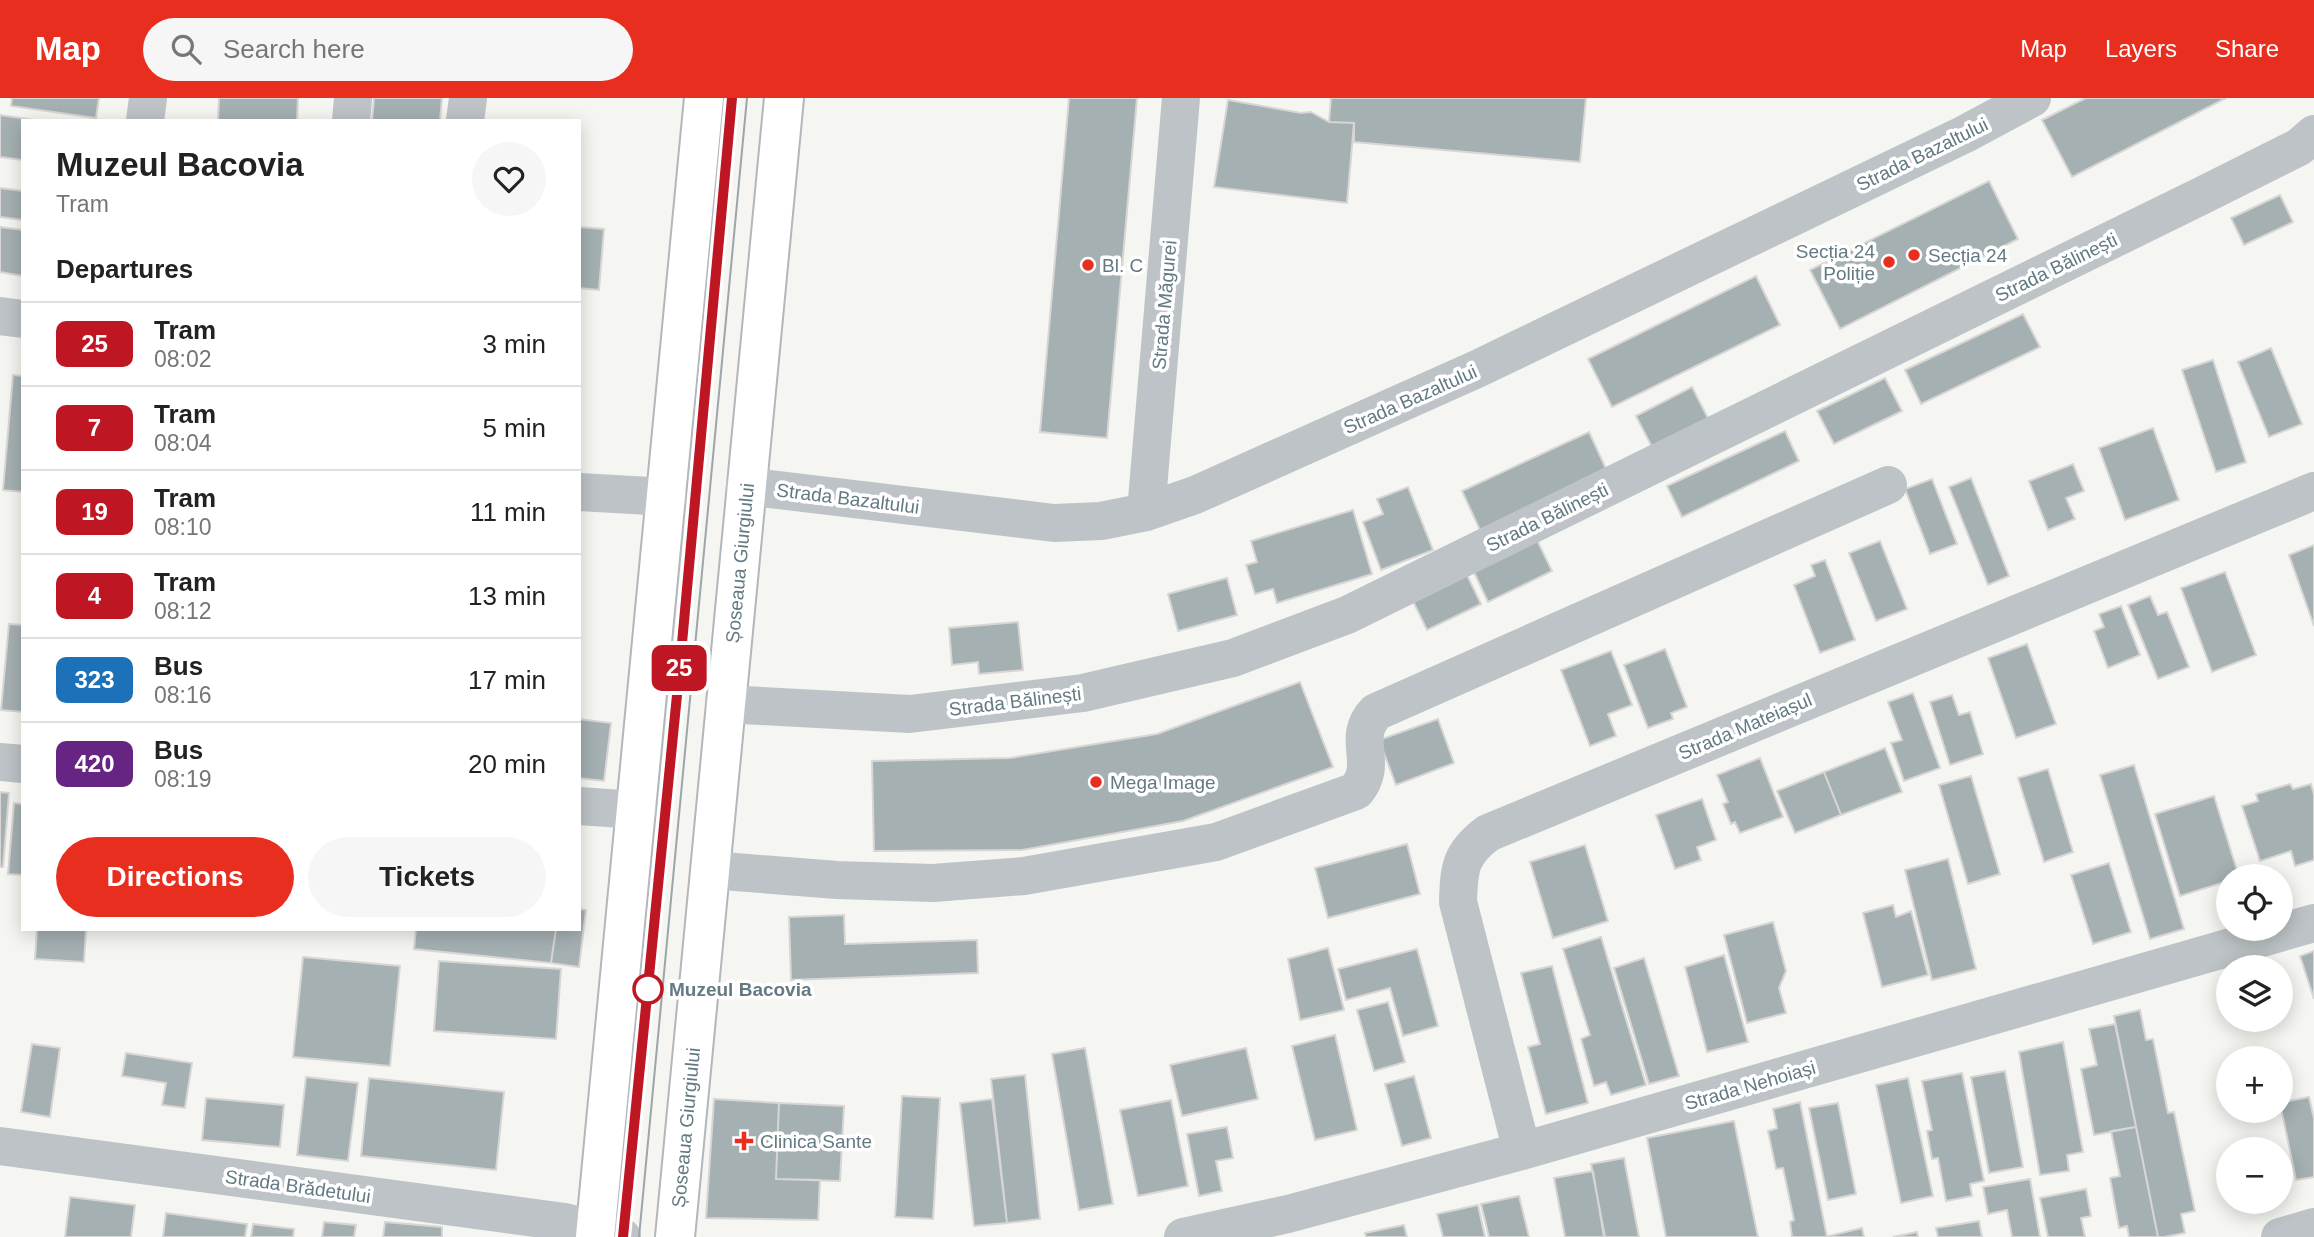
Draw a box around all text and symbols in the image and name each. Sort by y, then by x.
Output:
search box [143,18,633,81]
text: Map [35,30,101,67]
icon: search [167,30,205,68]
text: Search here [223,34,365,64]
text: Map [2020,35,2067,62]
text: Layers [2105,35,2177,62]
text: Share [2215,35,2279,62]
street label: Strada Bazaltului [1853,114,1991,195]
button: heart [472,142,546,216]
text: Muzeul Bacovia [56,146,304,183]
text: Tram [56,191,109,217]
street label: Strada Bălinești [1992,229,2121,306]
street label: Strada Măgurei [1148,239,1181,371]
place label: Secția 24 Poliție [1796,241,1875,284]
place label: Secția 24 [1928,245,2008,266]
marker: Secția 24 [1906,247,1922,263]
text: Departures [56,254,193,284]
marker: Secția 24 Poliție [1881,254,1897,270]
place label: Bl. C [1102,255,1143,276]
marker: Bl. C [1080,257,1096,273]
text: Tram [154,315,216,345]
text: 3 min [482,329,546,359]
text: 25 [81,330,108,357]
text: 08:02 [154,346,212,372]
street label: Strada Bazaltului [1340,361,1480,438]
text: Tram [154,399,216,429]
text: 5 min [482,413,546,443]
text: 7 [88,414,101,441]
text: 08:04 [154,430,212,456]
street label: Strada Bazaltului [775,479,921,518]
street label: Strada Bălinești [1483,479,1612,556]
street label: Șoseaua Giurgiului [722,482,758,644]
text: Tram [154,483,216,513]
text: 11 min [470,497,546,527]
text: 19 [81,498,108,525]
text: 08:10 [154,514,212,540]
text: Tram [154,567,216,597]
text: 13 min [468,581,546,611]
text: 4 [88,582,101,609]
text: 08:12 [154,598,212,624]
line badge: 25 [648,645,710,691]
text: Bus [154,651,203,681]
text: 25 [666,654,692,681]
text: 17 min [468,665,546,695]
text: 323 [74,666,115,693]
text: 08:16 [154,682,212,708]
street label: Strada Bălinești [948,683,1082,720]
street label: Strada Mateiașul [1675,689,1815,764]
text: Bus [154,735,203,765]
text: 20 min [468,749,546,779]
text: 420 [74,750,115,777]
text: 08:19 [154,766,212,792]
place label: Mega Image [1110,772,1216,793]
marker: Mega Image [1088,774,1104,790]
button: Directions [56,837,294,917]
button: Tickets [308,837,546,917]
map controls [2216,864,2293,1214]
button: locate [2216,864,2293,941]
button: layers [2216,955,2293,1032]
marker: Muzeul Bacovia [633,974,663,1004]
place label: Muzeul Bacovia [669,979,812,1000]
button: + [2216,1046,2293,1123]
street label: Șoseaua Giurgiului [668,1047,704,1209]
street label: Strada Nehoiași [1682,1057,1818,1114]
marker: Clinica Sante [734,1131,754,1151]
place label: Clinica Sante [760,1131,872,1152]
button: − [2216,1137,2293,1214]
street label: Strada Brădetului [224,1166,372,1207]

